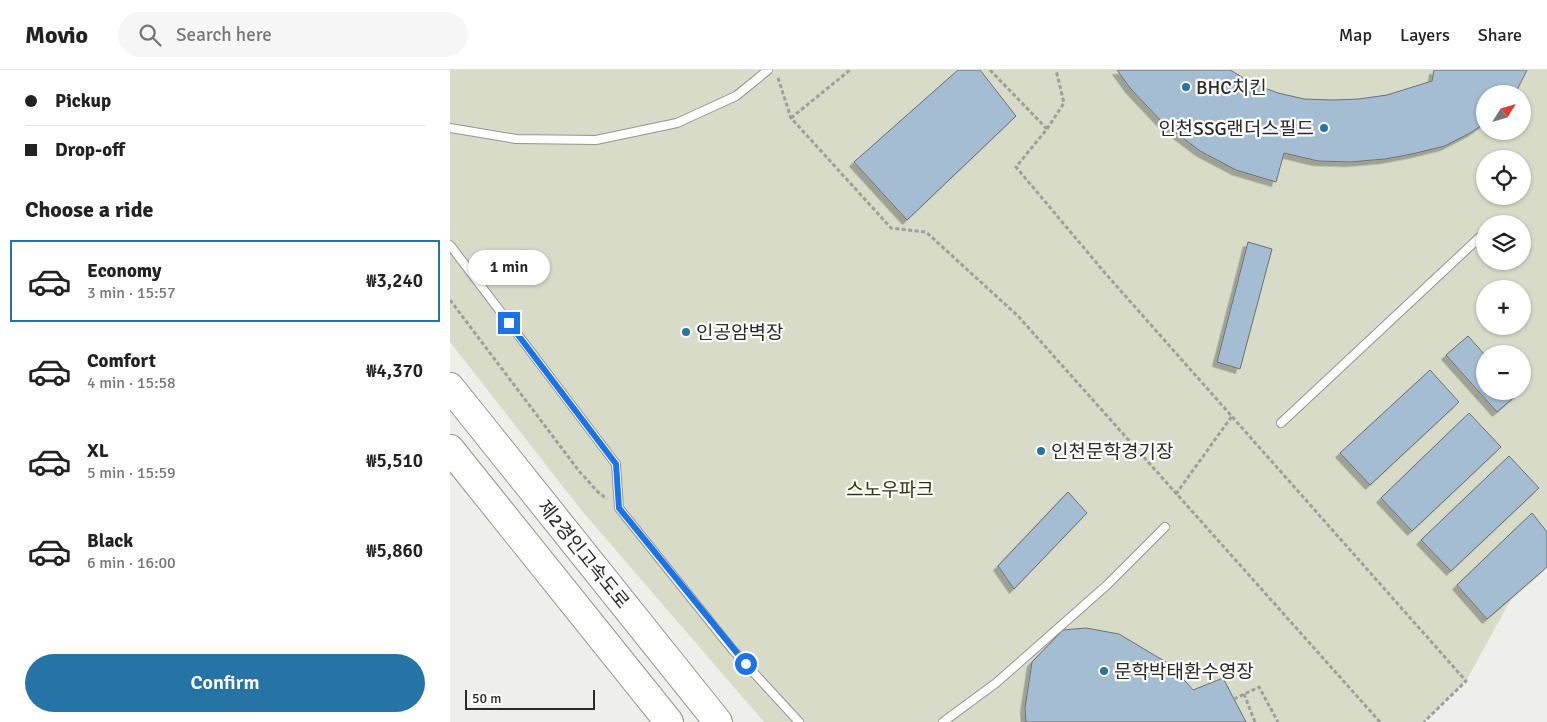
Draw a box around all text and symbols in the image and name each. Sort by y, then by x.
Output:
search box [118,12,468,57]
text: Movio [25,20,88,50]
icon: search [136,21,164,49]
text: Search here [176,23,272,47]
text: Map [1339,24,1372,46]
text: Layers [1400,24,1450,46]
text: Share [1478,24,1522,46]
place label: BHC치킨 [1196,76,1267,100]
marker: BHC치킨 [1180,81,1192,93]
north arrow [1476,85,1531,140]
map controls [1476,85,1531,400]
text: Pickup [55,89,111,113]
place label: 인천SSG랜더스필드 [1158,117,1314,141]
marker: 인천SSG랜더스필드 [1318,122,1330,134]
text: Drop-off [55,138,125,162]
button: locate [1476,150,1531,205]
text: Choose a ride [25,196,153,223]
button: layers [1476,215,1531,270]
callout: 1 min [468,250,550,286]
text: 1 min [490,257,528,277]
icon: car [27,259,72,304]
text: Economy [87,259,161,283]
text: ₩3,240 [366,269,423,293]
button: + [1476,280,1531,335]
text: 3 min · 15:57 [87,283,176,303]
route end [498,312,520,334]
place label: 인공암벽장 [696,321,783,345]
marker: 인공암벽장 [680,326,692,338]
button: − [1476,345,1531,400]
icon: car [27,349,72,394]
text: Comfort [87,349,156,373]
text: ₩4,370 [366,359,423,383]
text: 4 min · 15:58 [87,373,176,393]
icon: car [27,439,72,484]
text: XL [87,439,109,463]
place label: 인천문학경기장 [1051,440,1173,464]
marker: 인천문학경기장 [1035,445,1047,457]
text: ₩5,510 [366,449,423,473]
text: 5 min · 15:59 [87,463,176,483]
park label: 스노우파크 [846,478,934,502]
street label: 제2경인고속도로 [532,496,634,614]
icon: car [27,529,72,574]
text: Black [87,529,133,553]
text: ₩5,860 [366,539,423,563]
text: 6 min · 16:00 [87,553,176,573]
route start [735,653,757,675]
button: Confirm [25,654,425,712]
place label: 문학박태환수영장 [1114,660,1254,684]
marker: 문학박태환수영장 [1098,665,1110,677]
scale bar [465,687,595,710]
text: 50 m [472,690,501,707]

